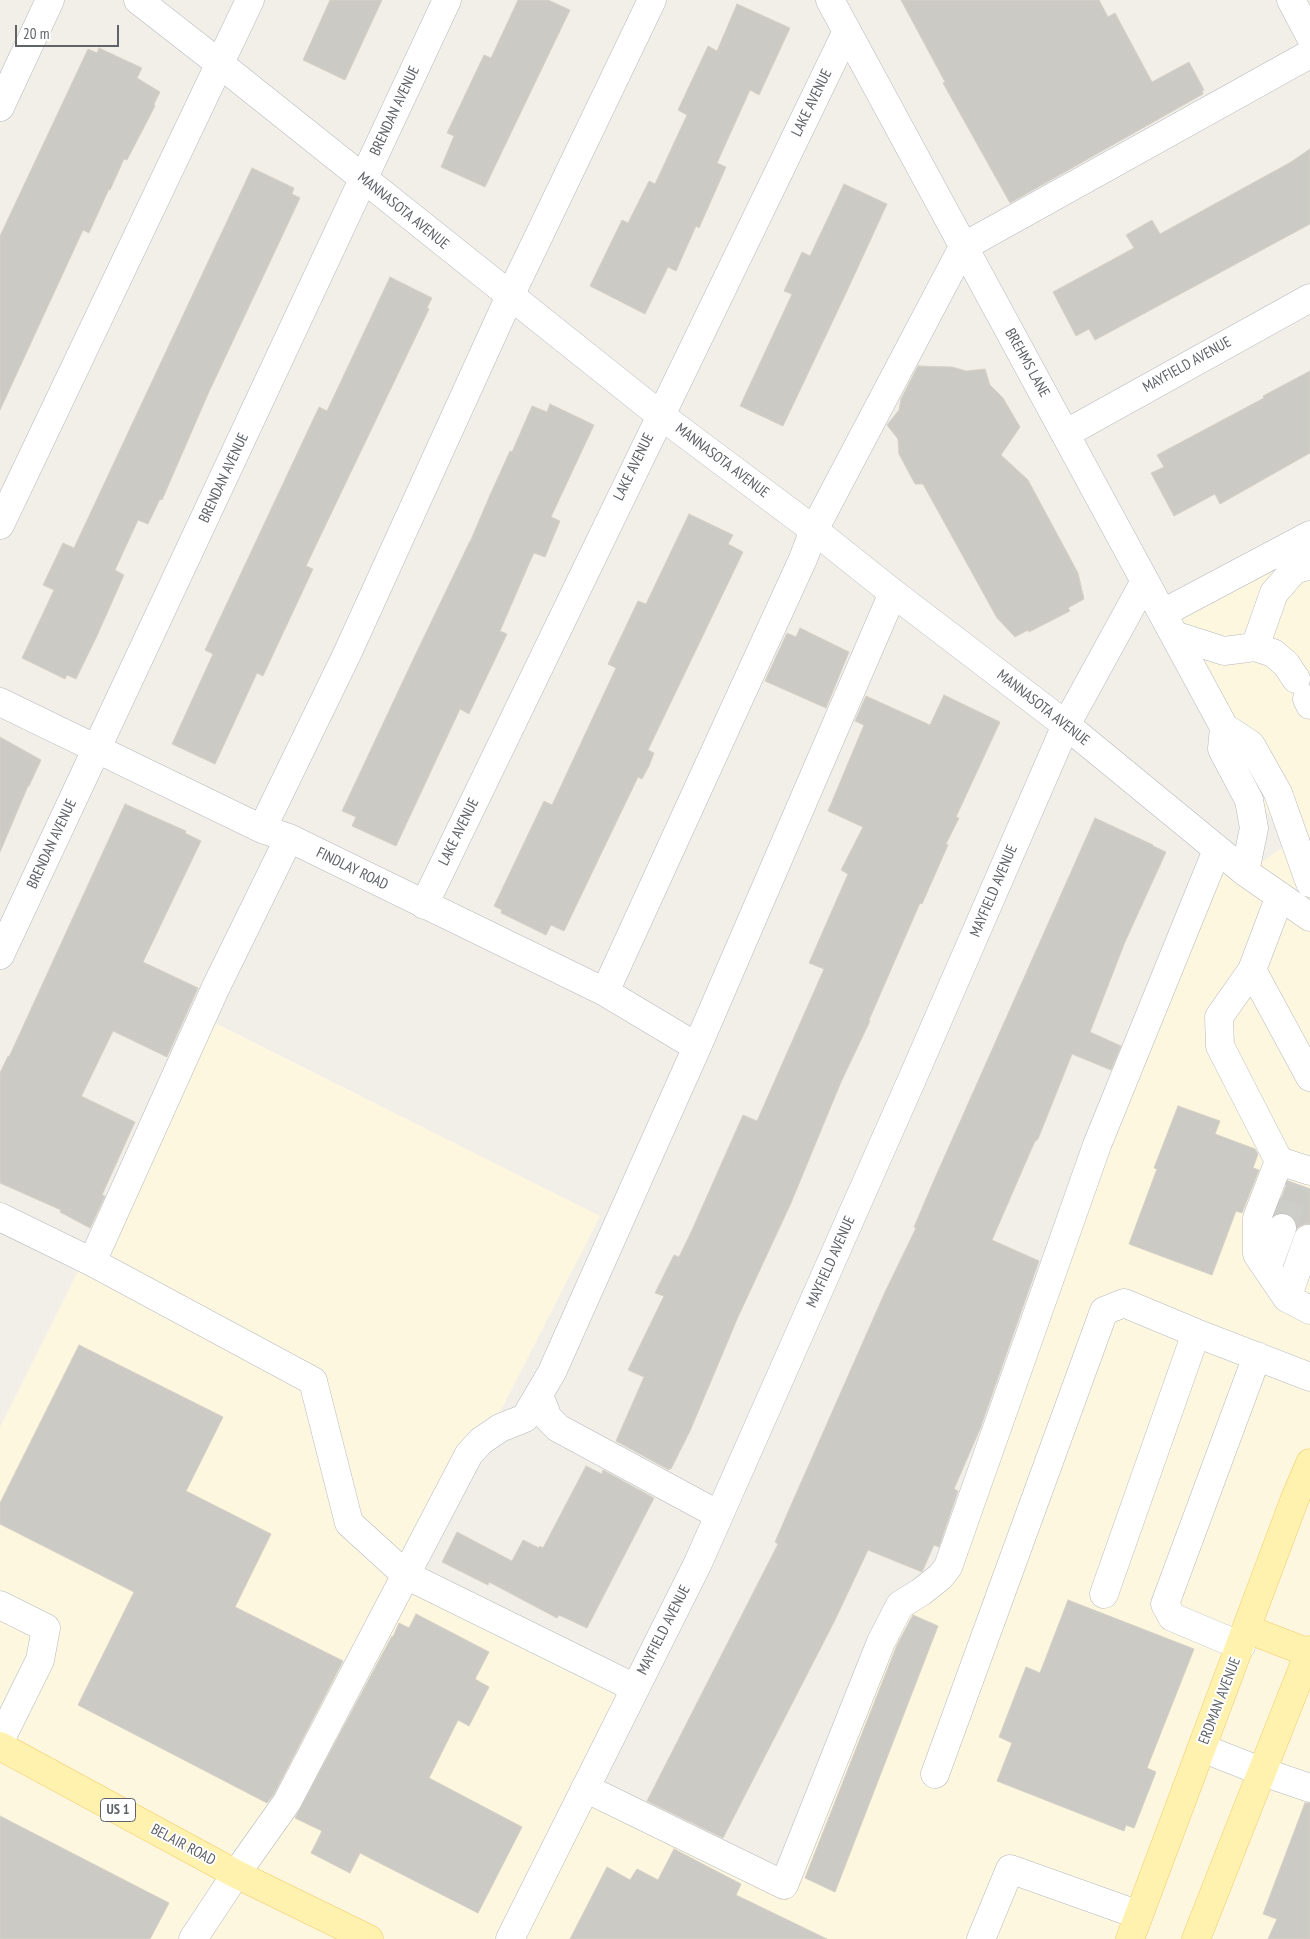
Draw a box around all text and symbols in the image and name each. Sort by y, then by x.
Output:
scale bar [18,15,121,47]
text: 20 m [23,24,49,43]
street label: BRENDAN AVENUE [366,63,424,159]
street label: LAKE AVENUE [788,66,836,140]
street label: MANNASOTA AVENUE [354,169,452,253]
street label: BREHMS LANE [1001,325,1053,401]
street label: MAYFIELD AVENUE [1140,333,1234,397]
street label: MANNASOTA AVENUE [672,420,772,502]
street label: BRENDAN AVENUE [195,430,253,526]
street label: LAKE AVENUE [610,430,658,504]
street label: MANNASOTA AVENUE [993,666,1093,750]
street label: LAKE AVENUE [435,795,483,869]
street label: BRENDAN AVENUE [23,796,81,892]
street label: MAYFIELD AVENUE [967,842,1021,940]
street label: FINDLAY ROAD [313,844,391,894]
street label: MAYFIELD AVENUE [803,1213,859,1311]
street label: MAYFIELD AVENUE [634,1582,694,1678]
street label: ERDMAN AVENUE [1195,1655,1245,1747]
road number: US 1 [100,1798,136,1822]
street label: BELAIR ROAD [148,1821,218,1869]

